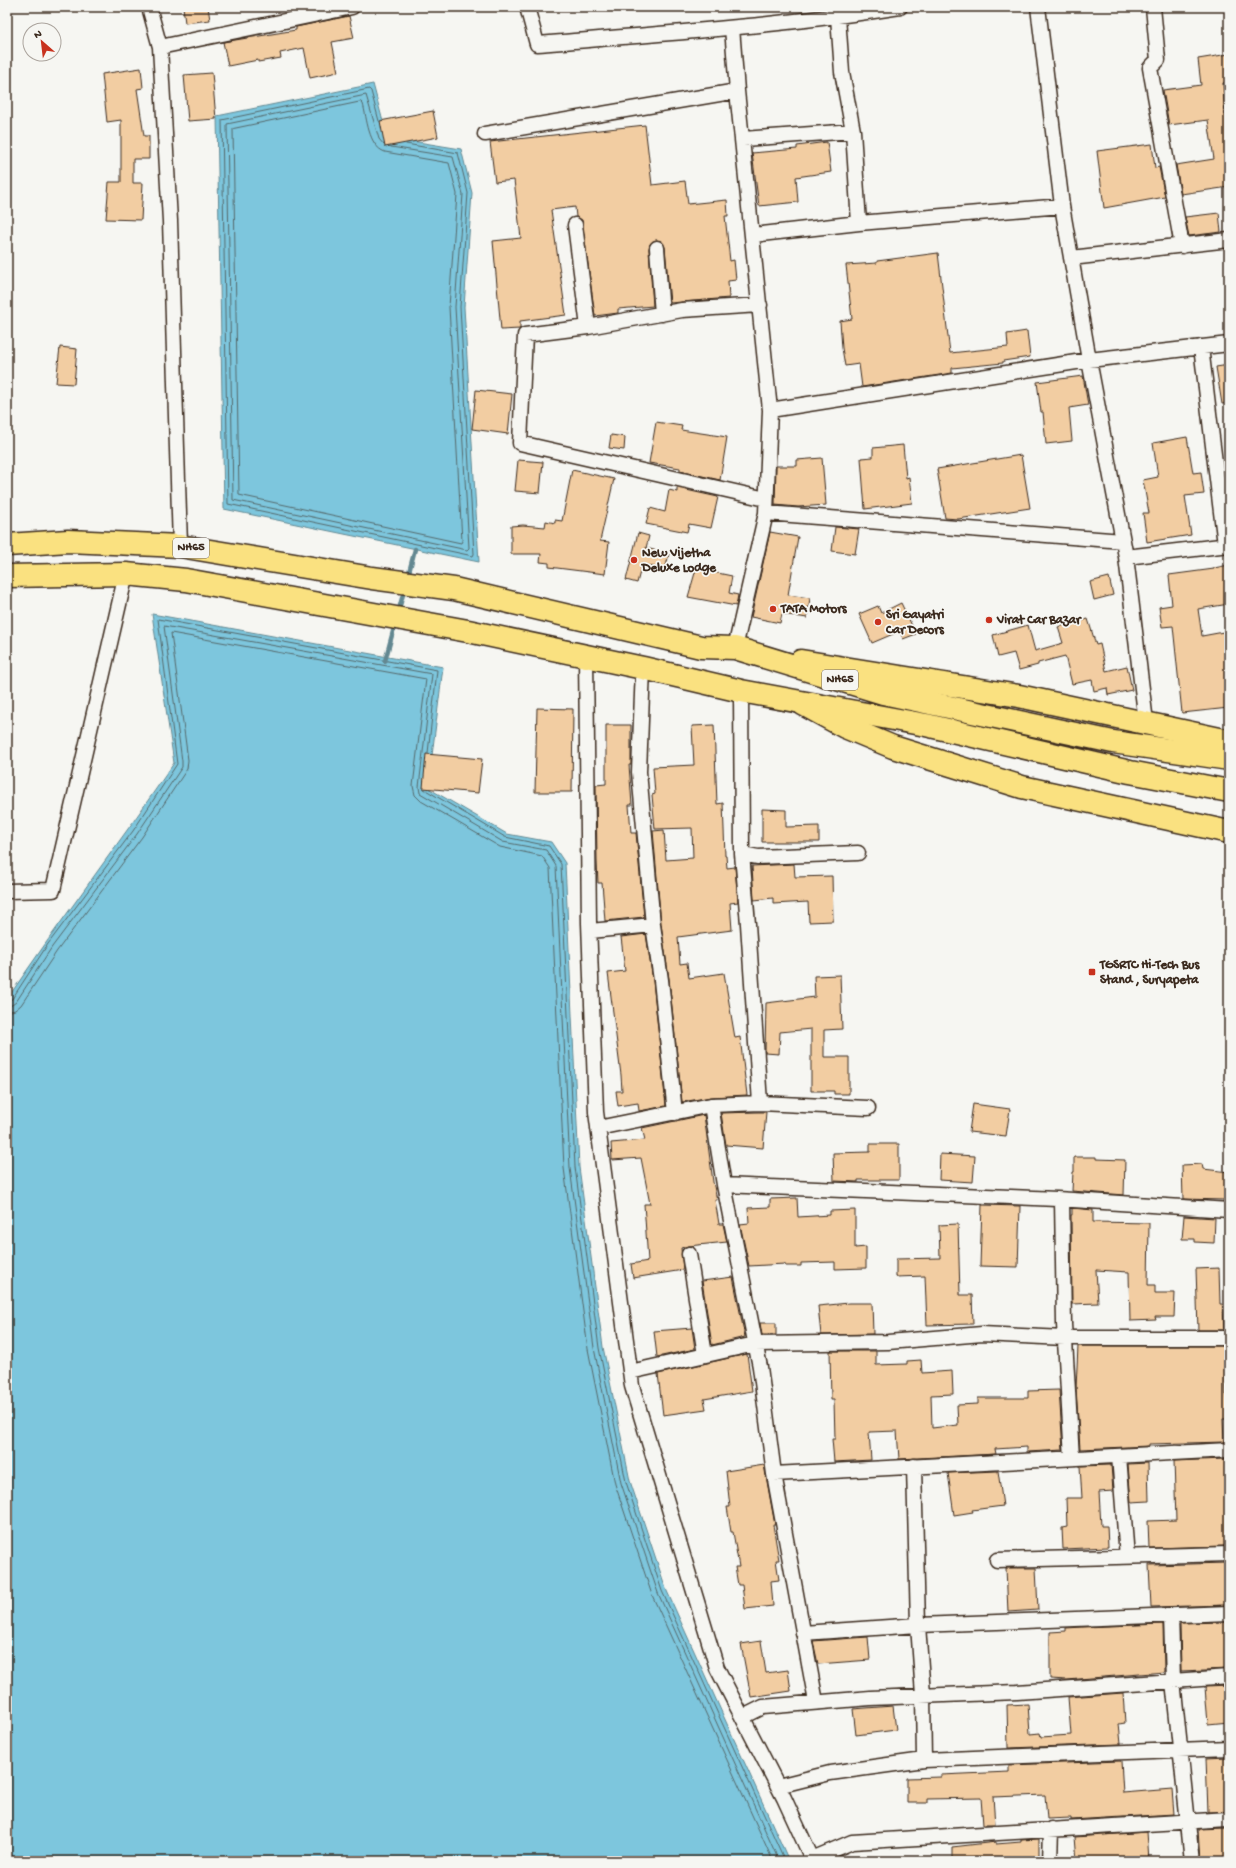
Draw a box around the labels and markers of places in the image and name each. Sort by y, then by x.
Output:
place label: New Vijetha Deluxe Lodge [641,546,717,576]
marker: New Vijetha Deluxe Lodge [629,555,639,565]
place label: TATA Motors [780,602,848,617]
marker: TATA Motors [768,604,778,614]
place label: Sri Gayatri Car Decors [885,608,945,638]
place label: Virat Car Bazar [996,613,1082,628]
marker: Virat Car Bazar [984,615,994,625]
marker: Sri Gayatri Car Decors [873,617,883,627]
place label: TGSRTC Hi-Tech Bus Stand , Suryapeta [1099,958,1200,989]
marker: TGSRTC Hi-Tech Bus Stand , Suryapeta [1087,967,1097,977]

